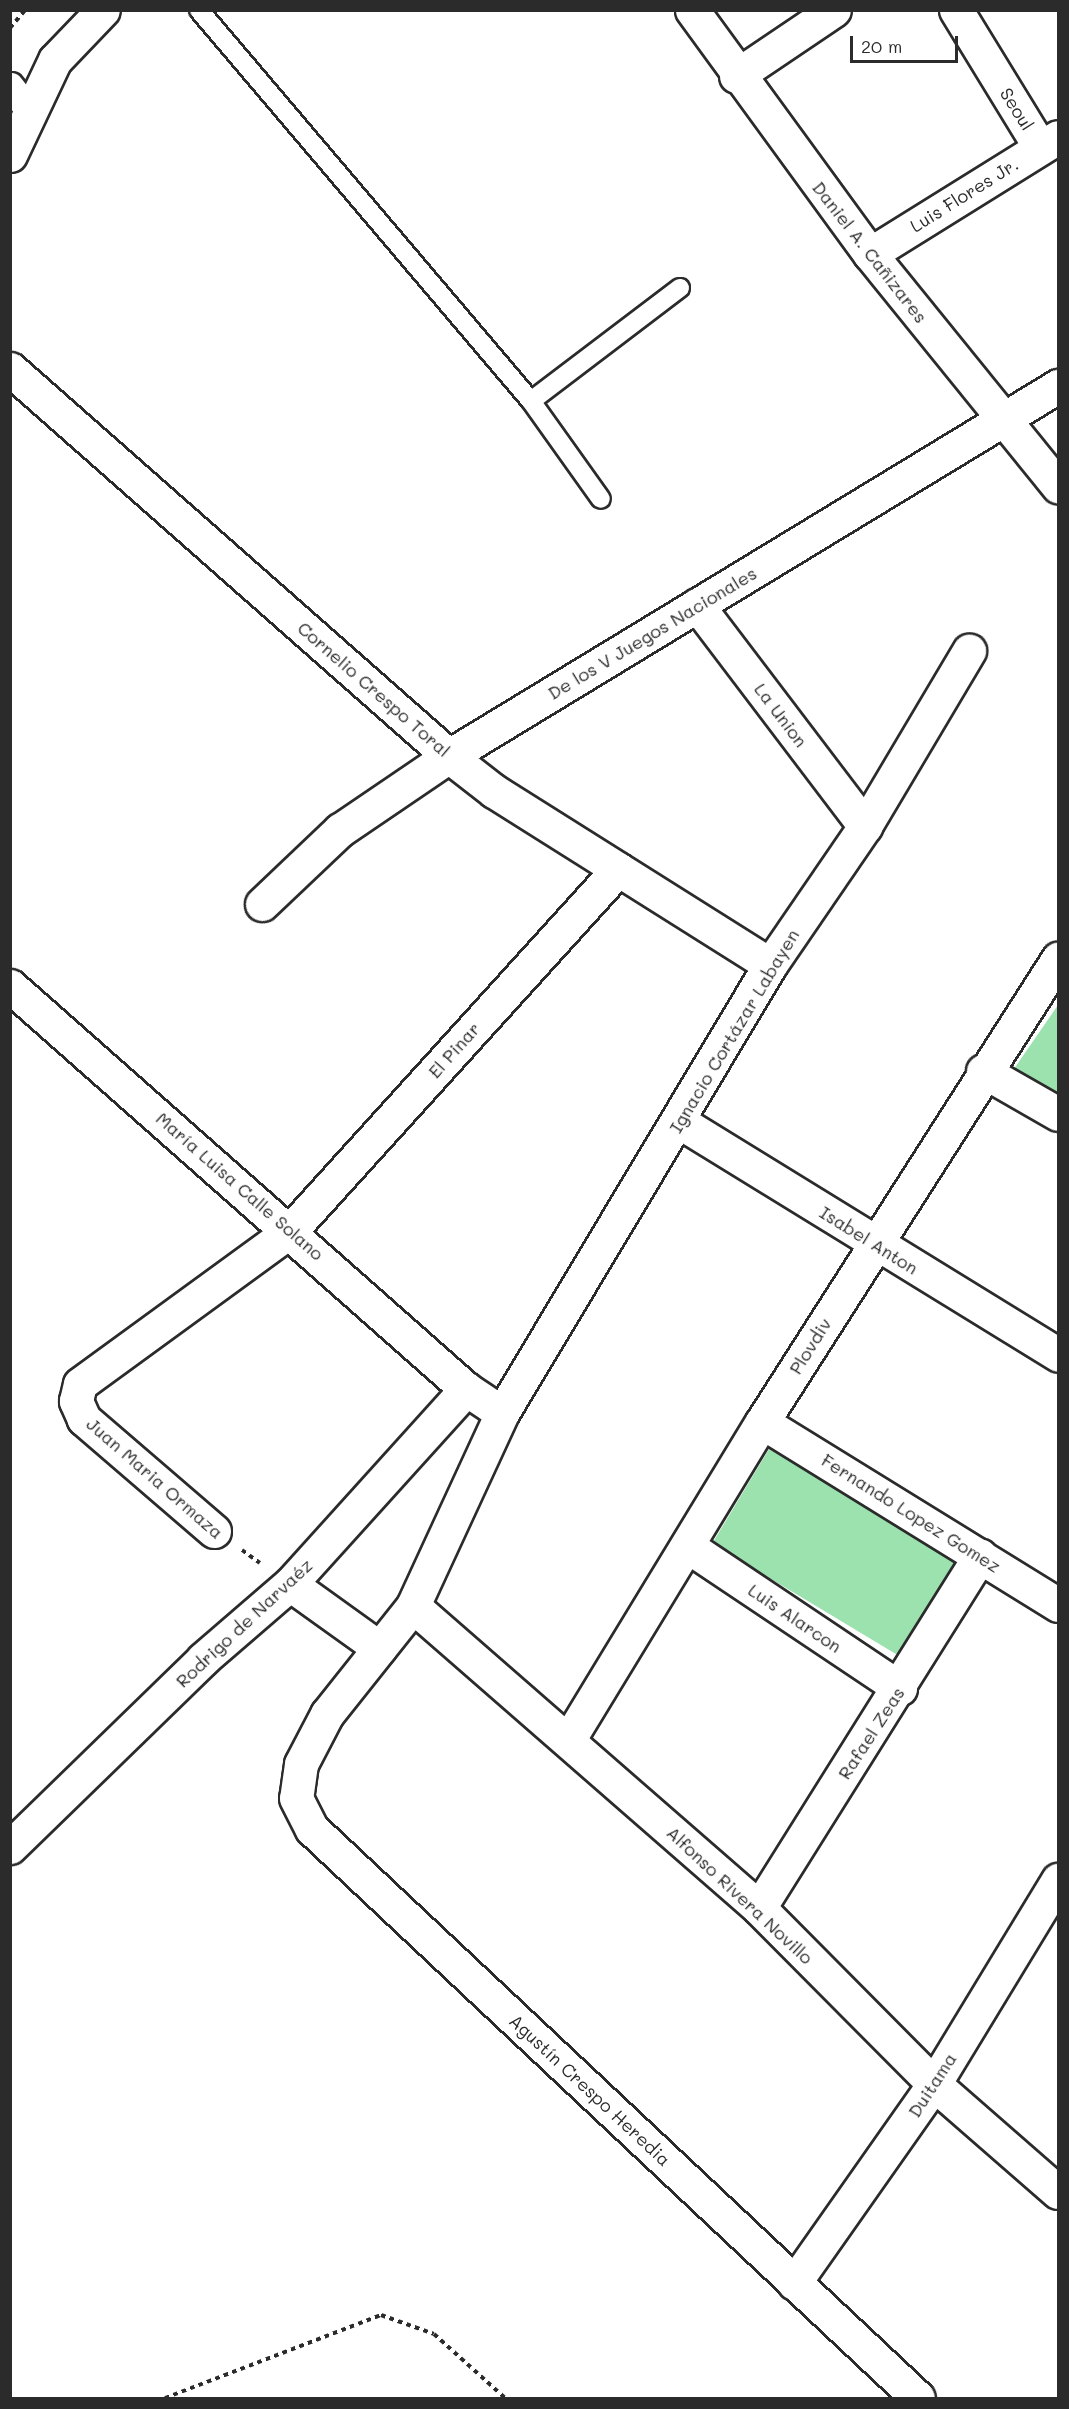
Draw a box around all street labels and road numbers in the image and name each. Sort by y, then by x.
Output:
street label: Seoul [996,84,1038,134]
street label: Luis Flores Jr. [906,153,1022,237]
street label: Daniel A. Cañizares [808,177,932,327]
street label: De los V Juegos Nacionales [544,562,760,704]
street label: Cornelio Crespo Toral [293,617,455,761]
street label: La Union [750,679,812,751]
street label: Ignacio Cortázar Labayen [665,925,803,1137]
street label: El Pinar [423,1018,485,1082]
street label: María Luisa Calle Solano [152,1107,328,1265]
street label: Isabel Anton [816,1201,922,1279]
street label: Plovdiv [784,1314,836,1378]
street label: Juan Maria Ormaza [82,1413,228,1543]
street label: Fernando Lopez Gomez [818,1449,1004,1577]
street label: Rodrigo de Narvaéz [171,1554,317,1692]
street label: Luis Alarcon [744,1579,846,1657]
street label: Rafael Zeas [833,1683,909,1783]
street label: Alfonso Rivera Novillo [662,1822,818,1968]
street label: Agustín Crespo Heredia [505,2010,675,2170]
street label: Duitama [903,2049,961,2121]

